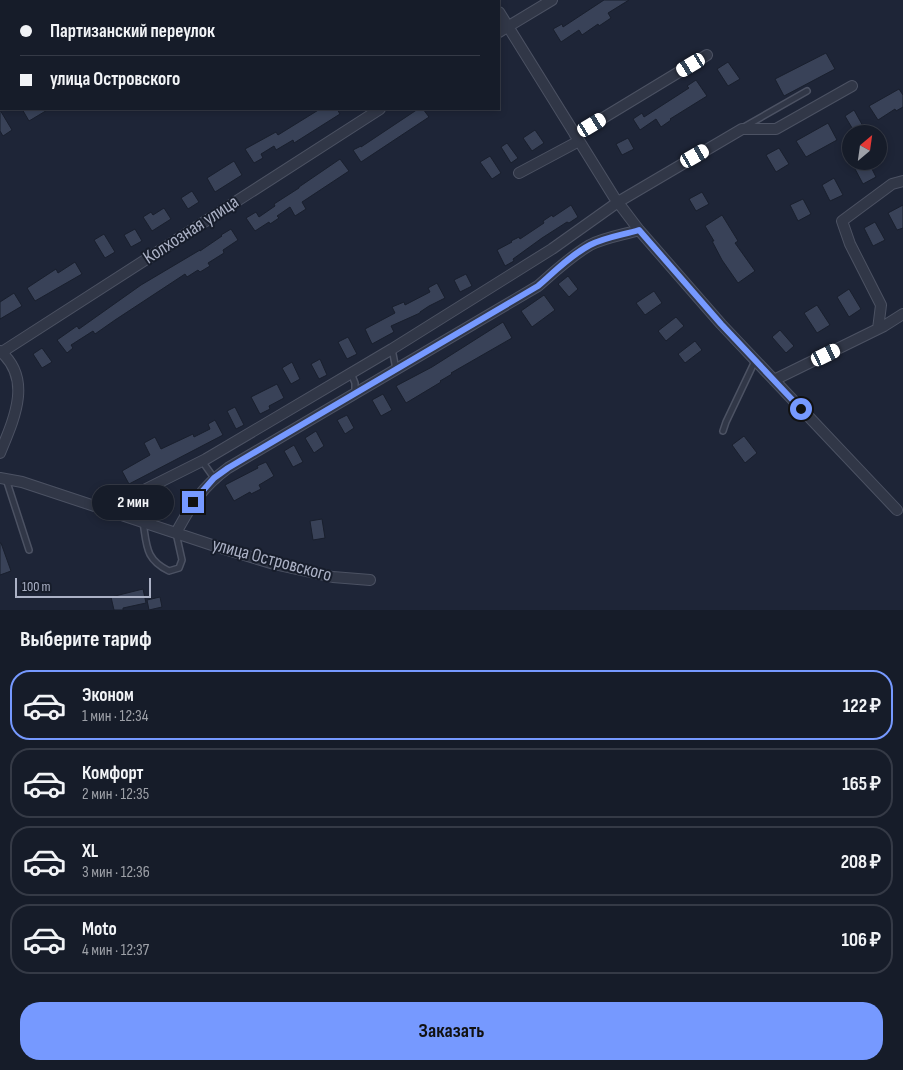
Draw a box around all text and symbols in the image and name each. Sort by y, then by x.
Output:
text: Партизанский переулок [50,20,215,43]
car [674,51,707,79]
text: улица Островского [50,68,180,91]
car [575,111,608,139]
north arrow [842,125,888,170]
map controls [842,125,887,170]
car [678,142,711,170]
street label: Колхозная улица [139,191,243,269]
car [809,342,842,368]
route start [790,398,812,420]
callout: 2 мин [93,484,176,520]
route end [182,491,204,513]
text: 2 мин [117,493,149,512]
street label: улица Островского [210,533,334,587]
scale bar [15,575,151,598]
text: 100 m [22,578,51,595]
text: Выберите тариф [20,626,152,653]
icon: car [22,683,67,728]
text: Эконом [82,684,134,707]
text: 122 ₽ [843,695,881,718]
text: 1 мин · 12:34 [82,707,148,726]
icon: car [22,761,67,806]
text: Комфорт [82,762,144,785]
text: 165 ₽ [842,773,881,796]
text: 2 мин · 12:35 [82,785,149,804]
icon: car [22,839,67,884]
text: XL [82,840,98,863]
text: 208 ₽ [841,851,881,874]
text: 3 мин · 12:36 [82,863,150,882]
icon: car [22,917,67,962]
text: Moto [82,918,117,941]
text: 106 ₽ [842,929,881,952]
text: 4 мин · 12:37 [82,941,149,960]
button: Заказать [20,1002,883,1060]

